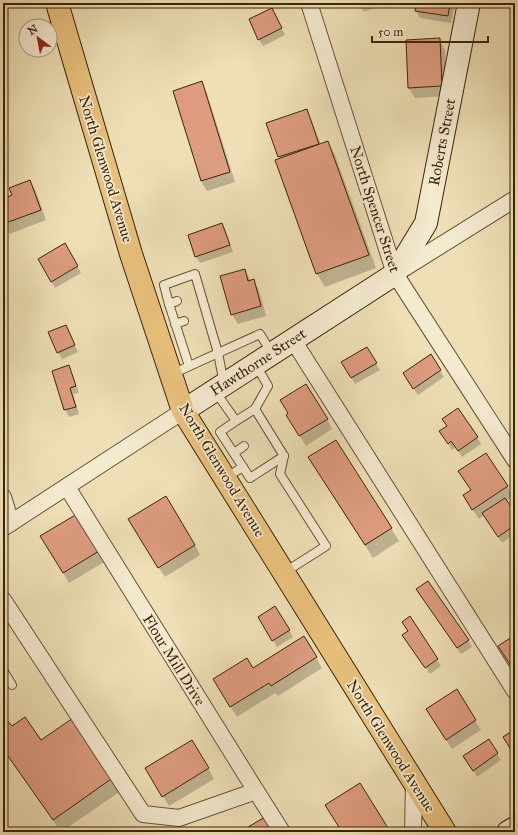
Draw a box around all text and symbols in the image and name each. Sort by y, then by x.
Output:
north arrow [18,18,58,58]
scale bar [372,18,488,44]
text: N [26,22,41,38]
text: 50 m [378,25,403,39]
street label: North Glenwood Avenue [75,93,137,245]
street label: Roberts Street [425,96,459,187]
street label: North Spencer Street [346,144,404,275]
street label: Hawthorne Street [207,324,310,400]
street label: North Glenwood Avenue [175,400,269,540]
street label: Flour Mill Drive [139,611,209,709]
street label: North Glenwood Avenue [343,677,439,815]

